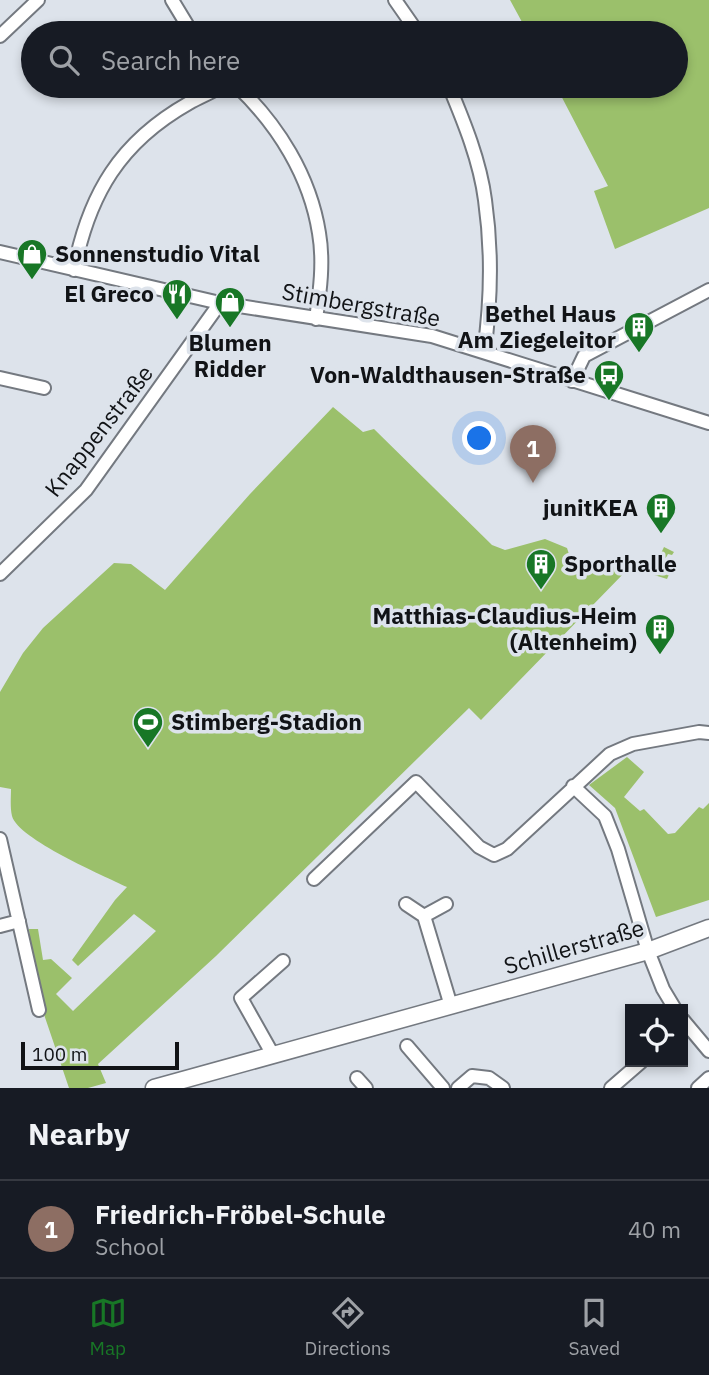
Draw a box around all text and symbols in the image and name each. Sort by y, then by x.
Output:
search box [21,21,688,98]
icon: search [45,41,83,79]
text: Search here [101,43,240,77]
shop icon: Sonnenstudio Vital [15,237,49,281]
place label: Sonnenstudio Vital [55,238,260,268]
street label: Stimbergstraße [280,275,443,333]
restaurant icon: El Greco [160,277,194,321]
place label: El Greco [64,278,154,308]
shop icon: Blumen Ridder [213,285,247,329]
place label: Bethel Haus Am Ziegeleitor [458,298,616,354]
building icon: Bethel Haus Am Ziegeleitor [622,310,656,354]
place label: Blumen Ridder [188,327,272,383]
street label: Knappenstraße [37,358,159,502]
bus stop icon: Von-Waldthausen-Straße [592,358,626,402]
place label: Von-Waldthausen-Straße [310,359,586,389]
your location [462,421,496,455]
pin: 1 [510,425,556,483]
building icon: junitKEA [644,491,678,535]
place label: junitKEA [542,492,638,522]
building icon: Sporthalle [524,547,558,591]
place label: Sporthalle [564,548,677,578]
place label: Matthias-Claudius-Heim (Altenheim) [373,600,637,656]
building icon: Matthias-Claudius-Heim (Altenheim) [643,612,677,656]
sports icon: Stimberg-Stadion [131,705,165,749]
place label: Stimberg-Stadion [171,706,362,736]
street label: Schillerstraße [500,912,647,980]
map controls [625,1004,688,1067]
button: locate [625,1004,688,1067]
scale bar [21,1039,178,1071]
text: 100 m [32,1042,87,1066]
text: Nearby [28,1114,130,1153]
text: Friedrich-Fröbel-Schule [95,1197,386,1231]
text: 1 [44,1214,58,1244]
text: 40 m [628,1214,681,1244]
text: School [95,1231,165,1261]
tab: Map [89,1294,127,1360]
tab: Directions [304,1294,391,1360]
tab: Saved [569,1294,620,1360]

